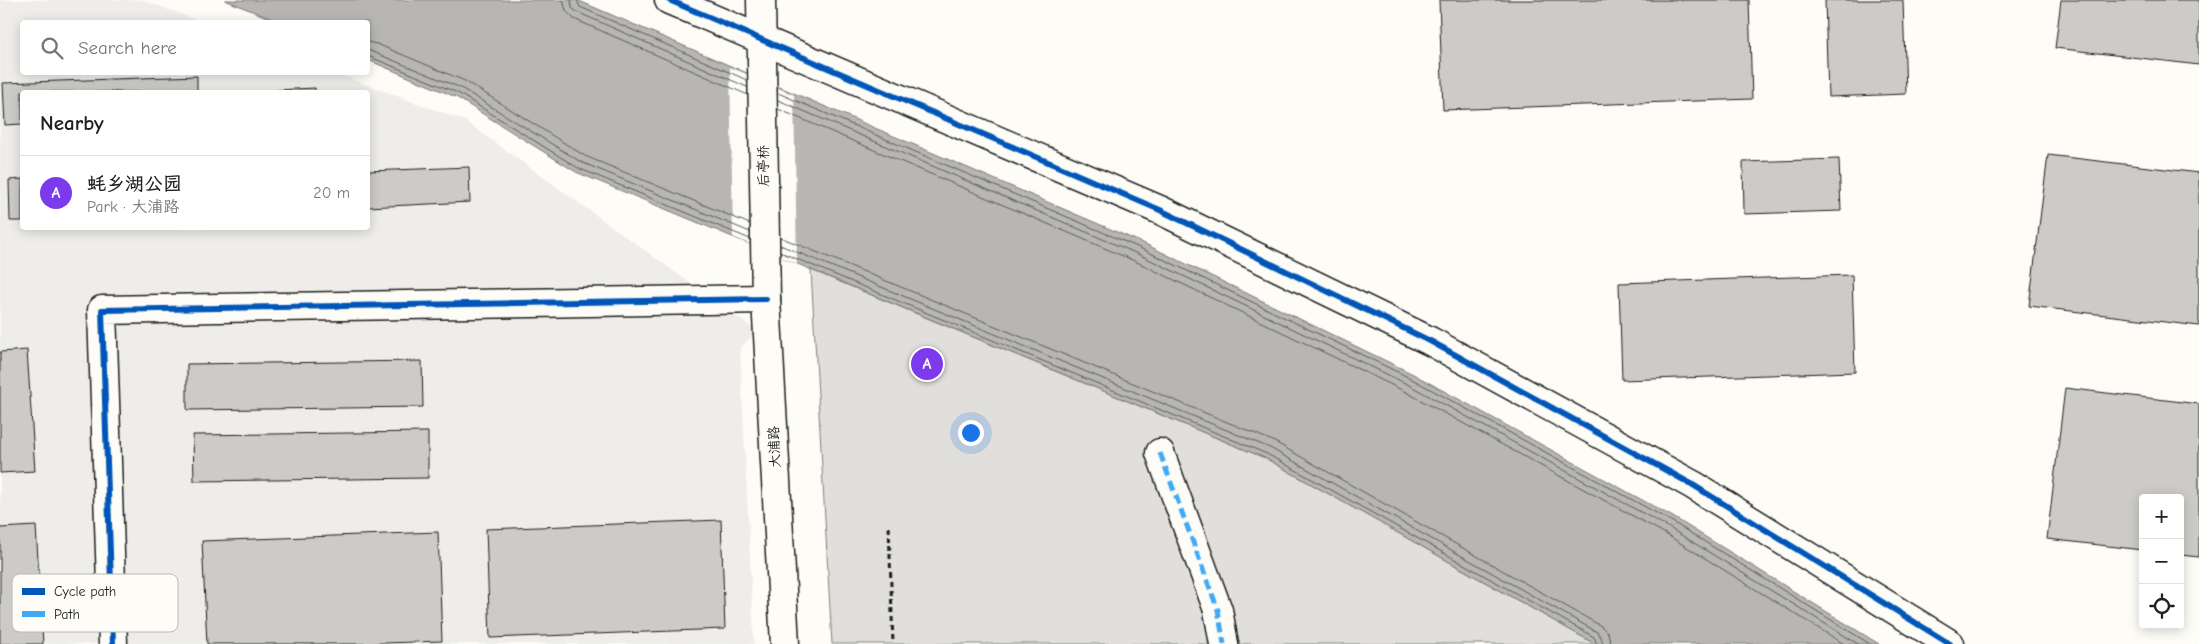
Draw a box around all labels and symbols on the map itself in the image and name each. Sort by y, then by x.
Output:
street label: 后亭桥 [755,145,772,187]
pin: A [911,345,943,383]
your location [958,420,984,446]
street label: 大浦路 [765,426,784,468]
legend [12,574,178,632]
text: Cycle path [54,583,116,600]
text: Path [54,606,80,623]

